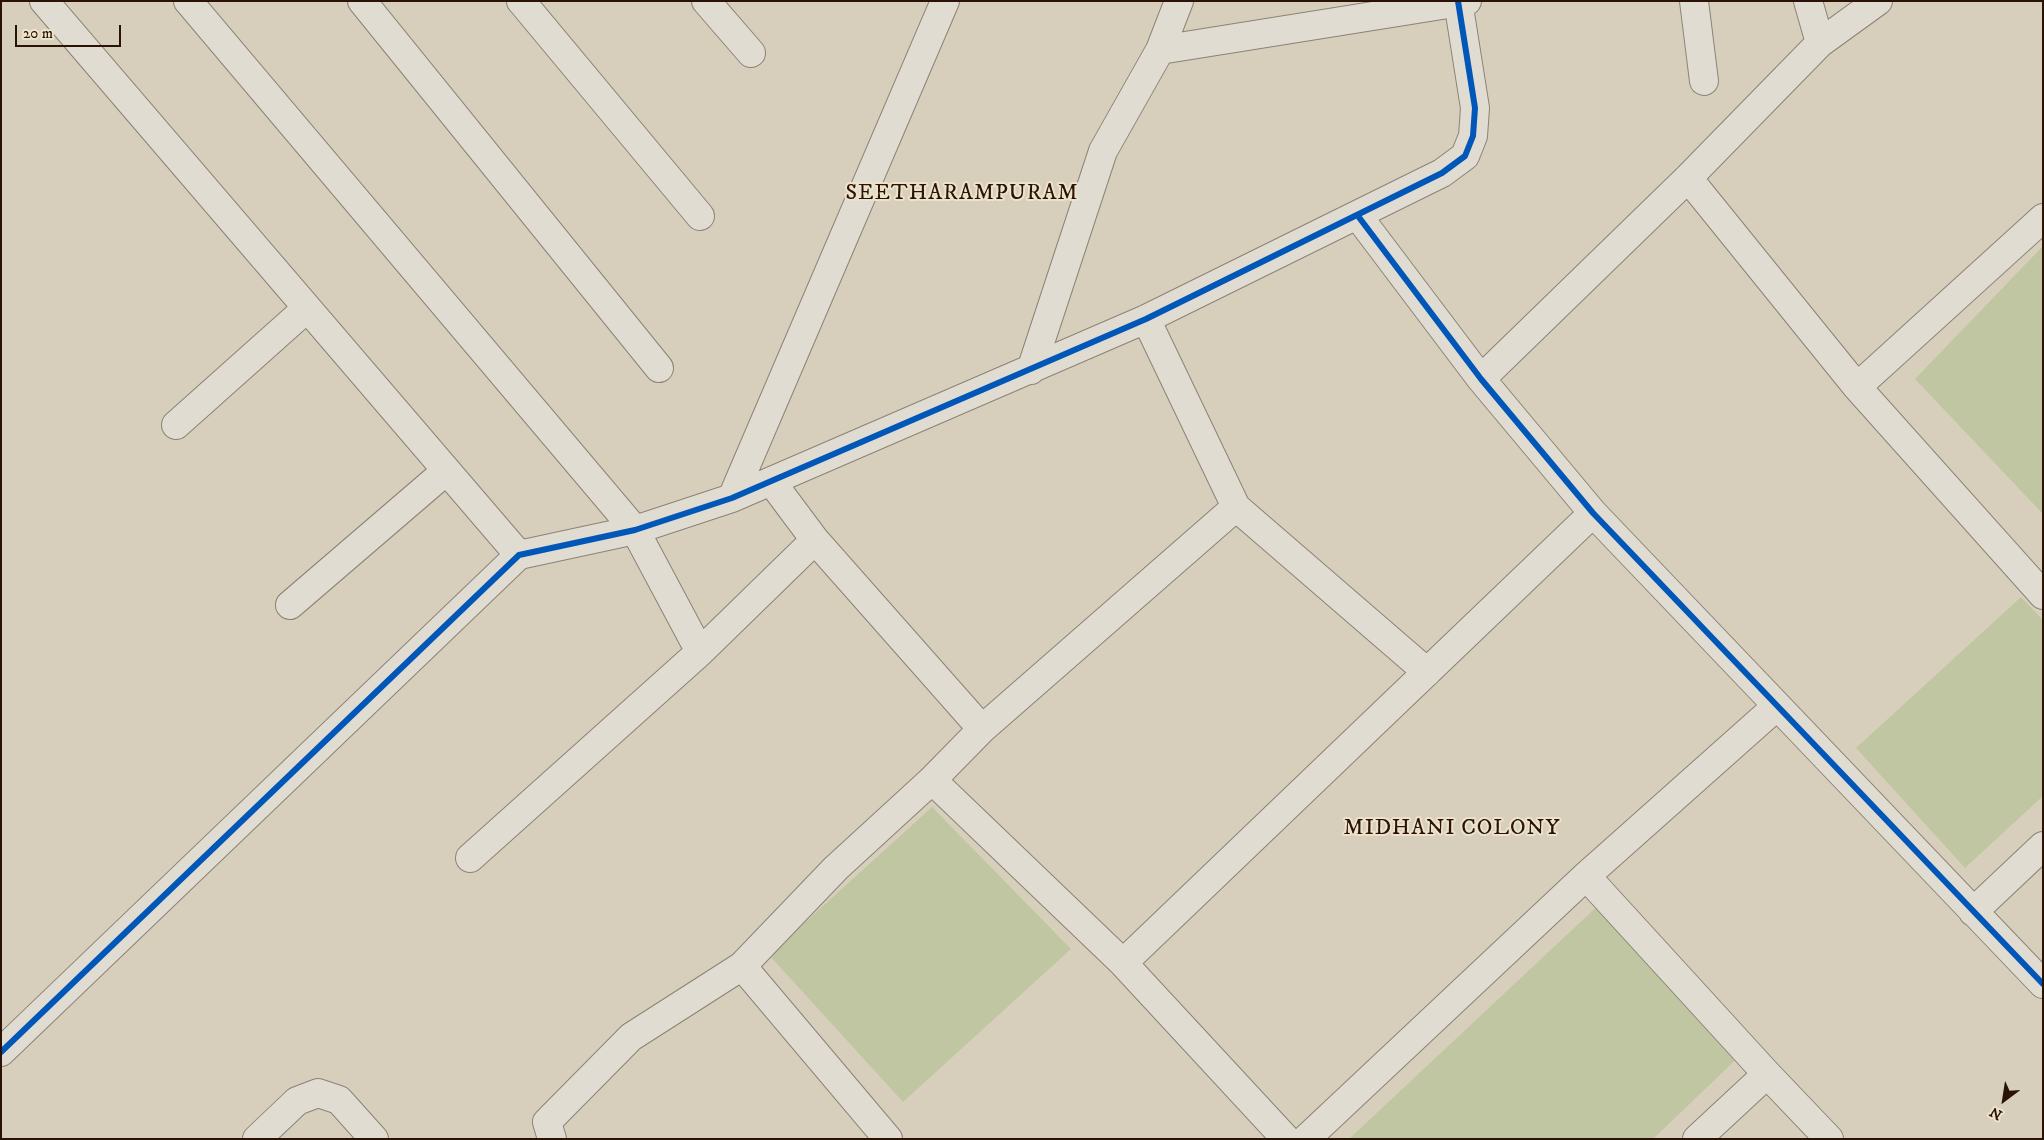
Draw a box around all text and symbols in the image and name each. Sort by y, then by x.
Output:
scale bar [18,15,124,47]
text: 20 m [23,24,53,43]
district label: SEETHARAMPURAM [844,181,1080,207]
district label: MIDHANI COLONY [1342,816,1562,842]
north arrow [1979,1075,2029,1125]
text: N [1987,1102,2006,1124]

